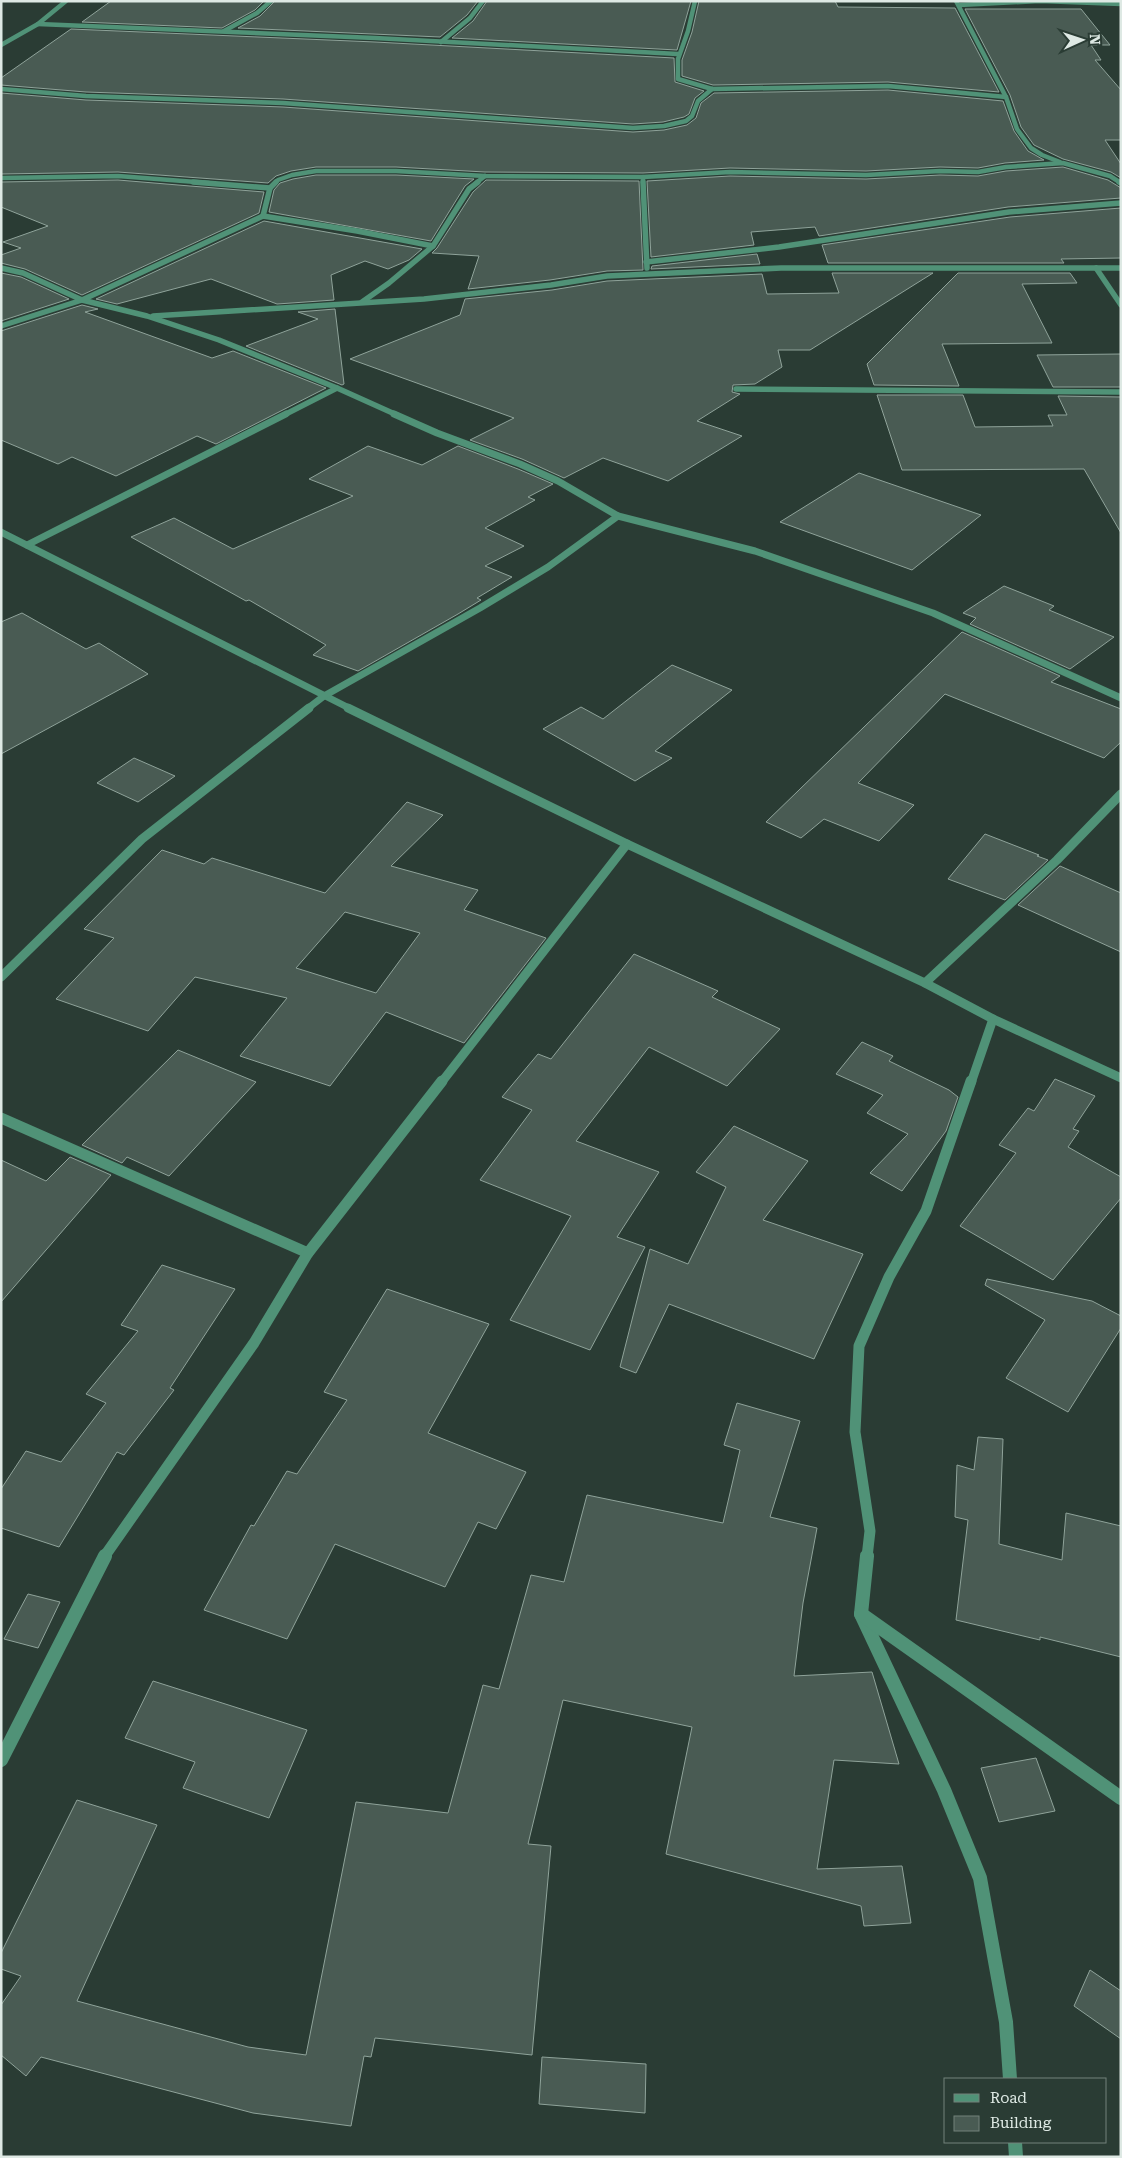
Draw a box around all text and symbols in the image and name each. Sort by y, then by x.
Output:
north arrow [1057,15,1107,65]
text: N [1087,34,1103,45]
legend [944,2078,1107,2143]
text: Road [990,2089,1027,2107]
text: Building [990,2114,1052,2132]

